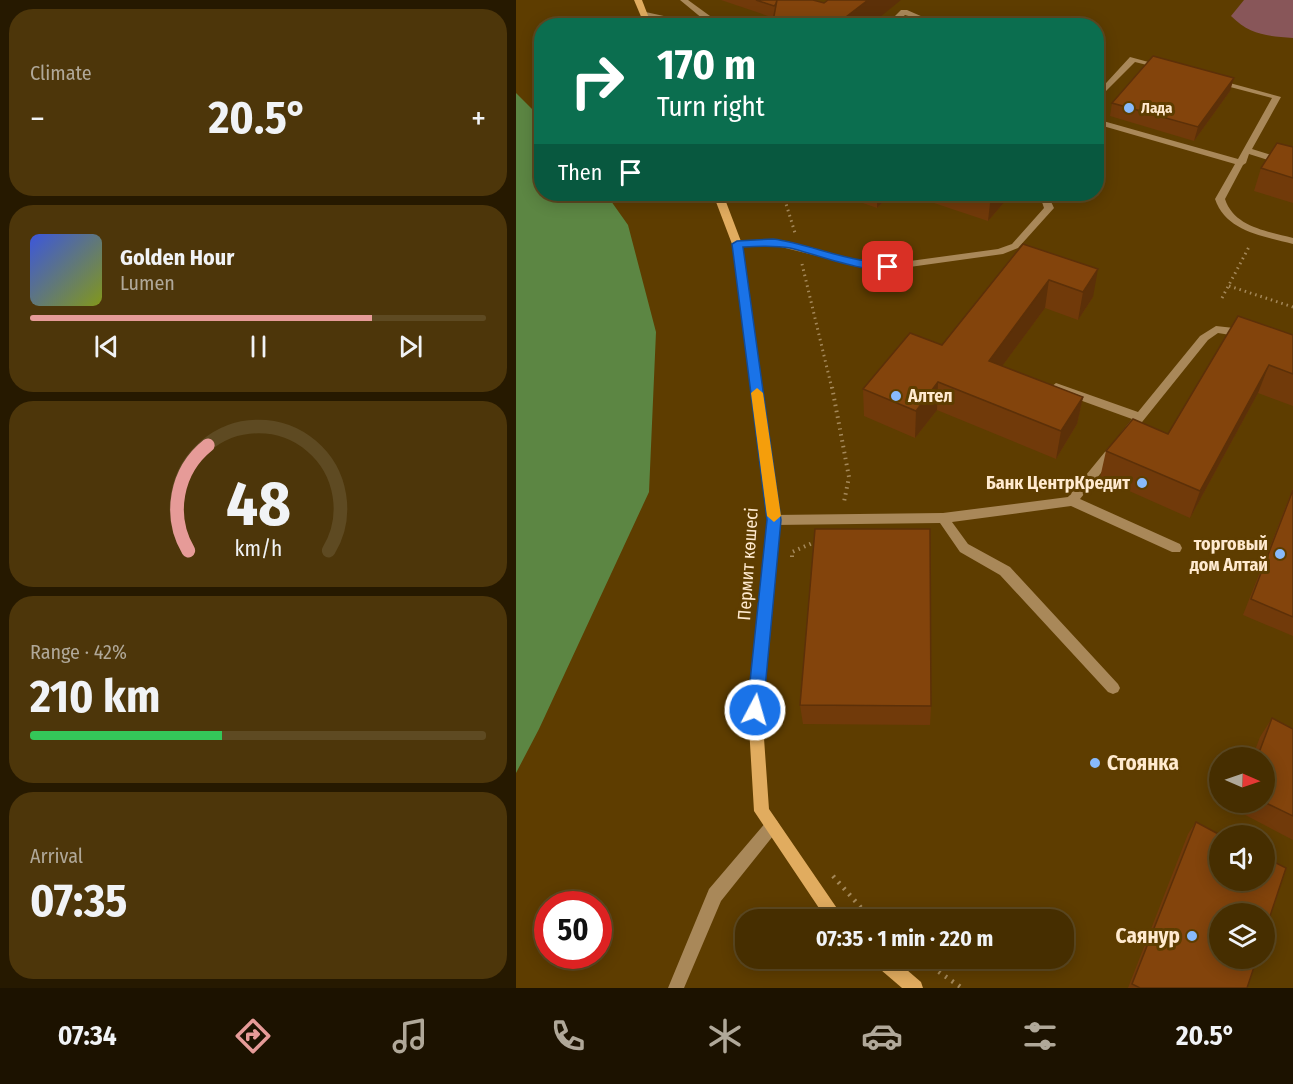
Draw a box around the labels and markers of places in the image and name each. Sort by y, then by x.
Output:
place label: Лада [1141,99,1173,117]
marker: Лада [1122,101,1136,115]
pin [862,241,913,292]
place label: Алтел [907,385,953,407]
marker: Алтел [889,389,903,403]
place label: Банк ЦентрКредит [986,472,1130,494]
marker: Банк ЦентрКредит [1135,476,1149,490]
place label: торговый дом Алтай [1189,533,1268,576]
marker: торговый дом Алтай [1273,547,1287,561]
place label: Стоянка [1107,750,1179,776]
marker: Стоянка [1088,756,1102,770]
place label: Саянур [1116,923,1180,949]
marker: Саянур [1185,929,1199,943]

